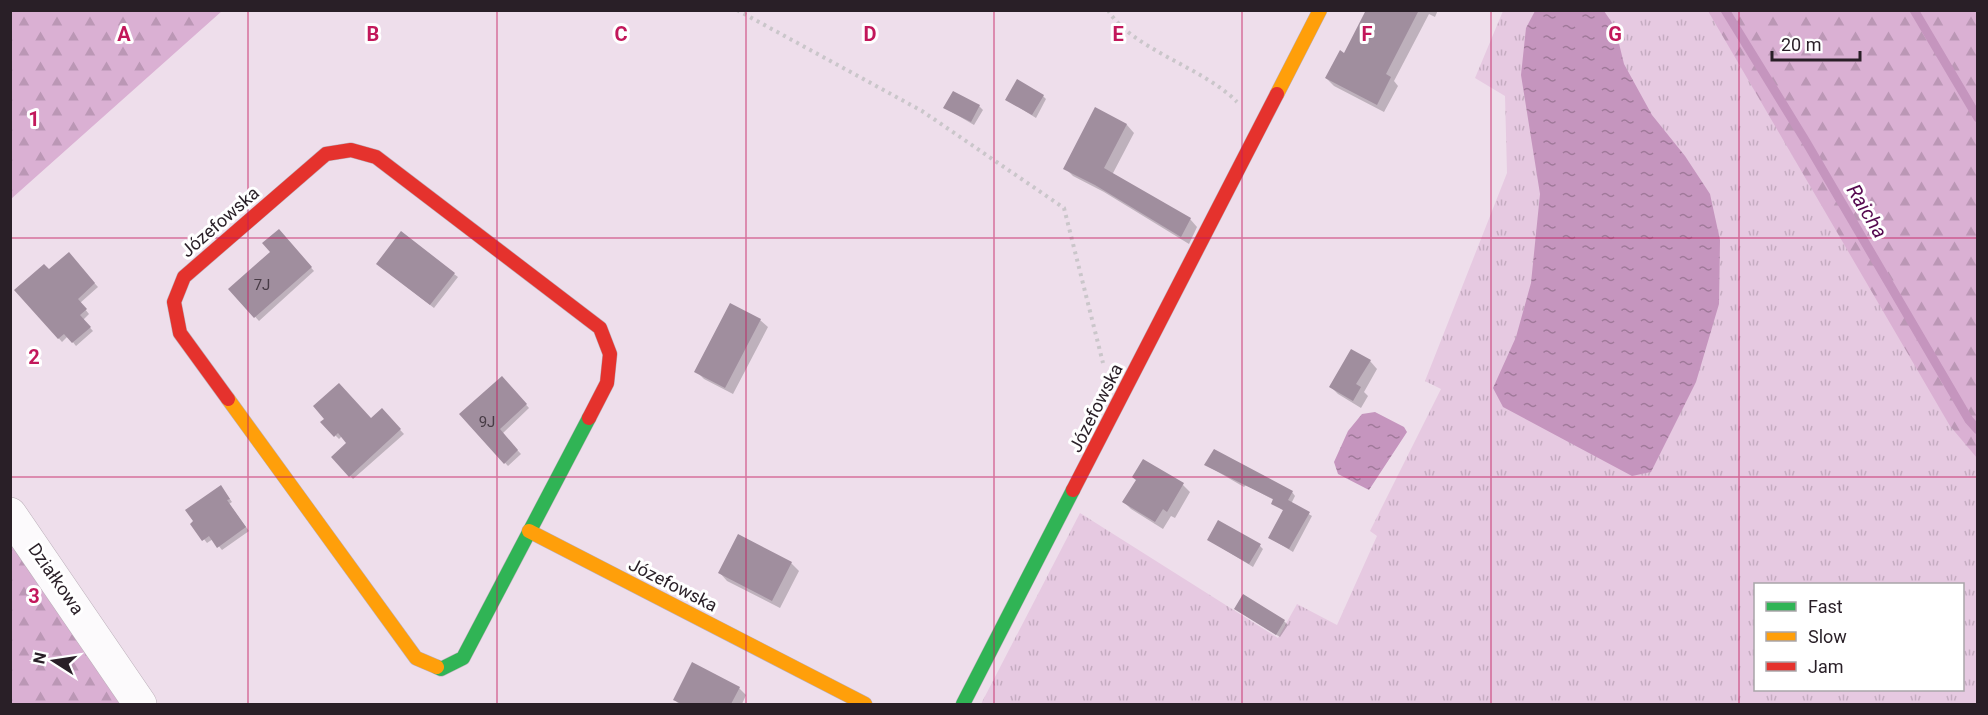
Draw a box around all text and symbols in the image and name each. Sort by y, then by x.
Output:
text: A [117,22,131,46]
text: B [367,22,379,46]
text: C [614,22,628,46]
text: D [864,22,877,46]
text: E [1112,22,1124,46]
text: F [1362,22,1373,46]
text: G [1608,22,1622,46]
scale bar [1772,24,1860,62]
text: 20 m [1781,34,1821,55]
text: 1 [28,107,40,131]
water label: Raicha [1842,180,1892,242]
street label: Józefowska [176,182,263,261]
house number: 7J [254,276,270,294]
text: 2 [28,345,40,369]
street label: Józefowska [1064,360,1127,456]
house number: 9J [479,413,495,431]
street label: Działkowa [24,539,89,619]
street label: Józefowska [625,553,721,616]
legend [1754,583,1964,691]
text: 3 [28,584,40,608]
text: Fast [1808,596,1843,617]
text: Slow [1808,626,1847,647]
north arrow [24,631,84,691]
text: N [29,650,50,665]
text: Jam [1808,656,1844,677]

